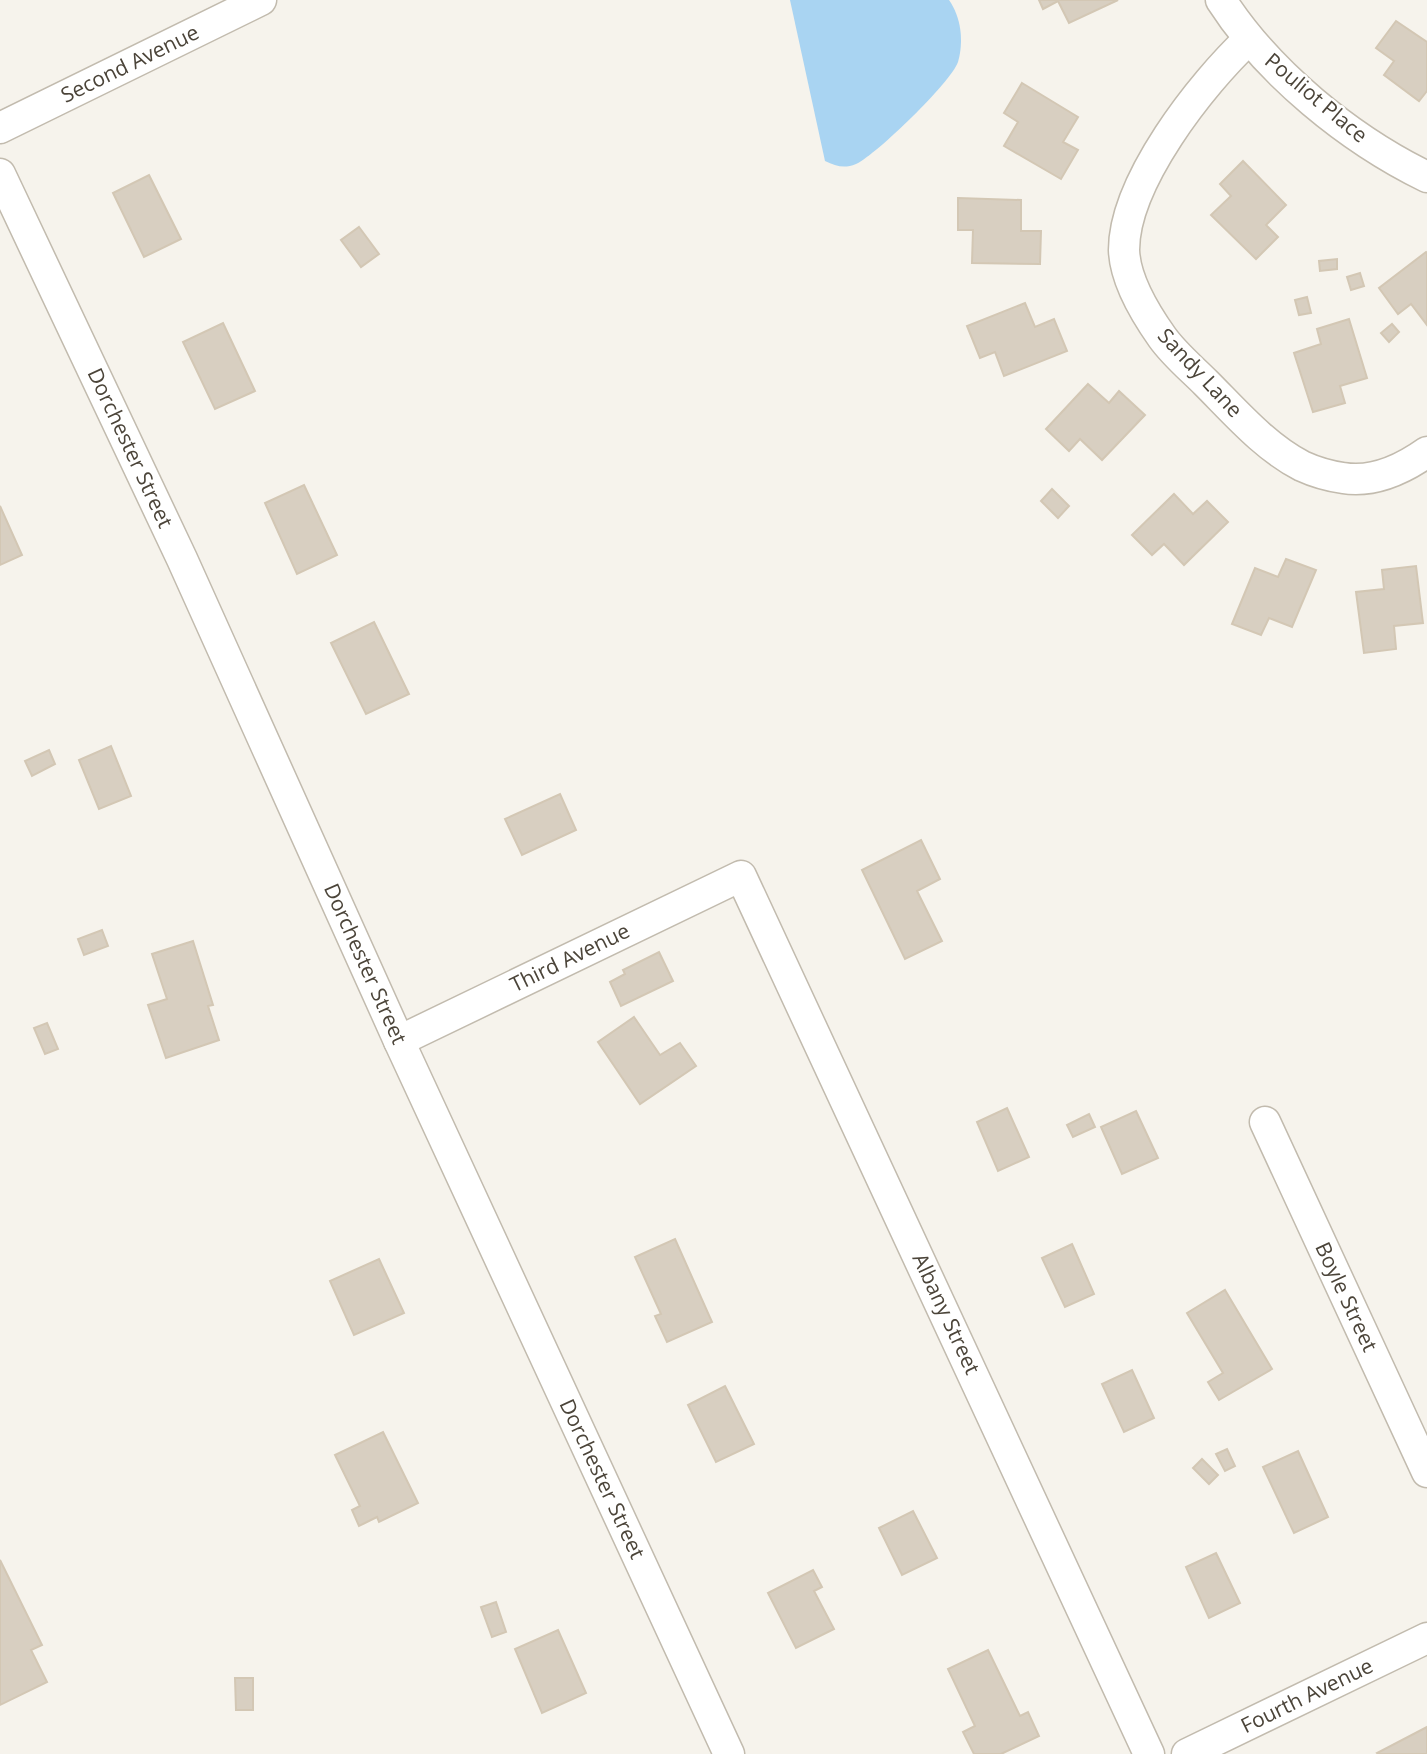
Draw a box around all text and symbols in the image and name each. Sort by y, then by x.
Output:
street label: Second Avenue [56,18,203,109]
street label: Pouliot Place [1259,46,1374,148]
street label: Sandy Lane [1152,322,1249,423]
street label: Dorchester Street [82,363,180,532]
street label: Dorchester Street [318,879,414,1048]
street label: Third Avenue [505,916,634,998]
street label: Boyle Street [1309,1237,1385,1356]
street label: Albany Street [907,1248,987,1379]
street label: Dorchester Street [554,1394,652,1563]
street label: Fourth Avenue [1236,1651,1377,1739]

